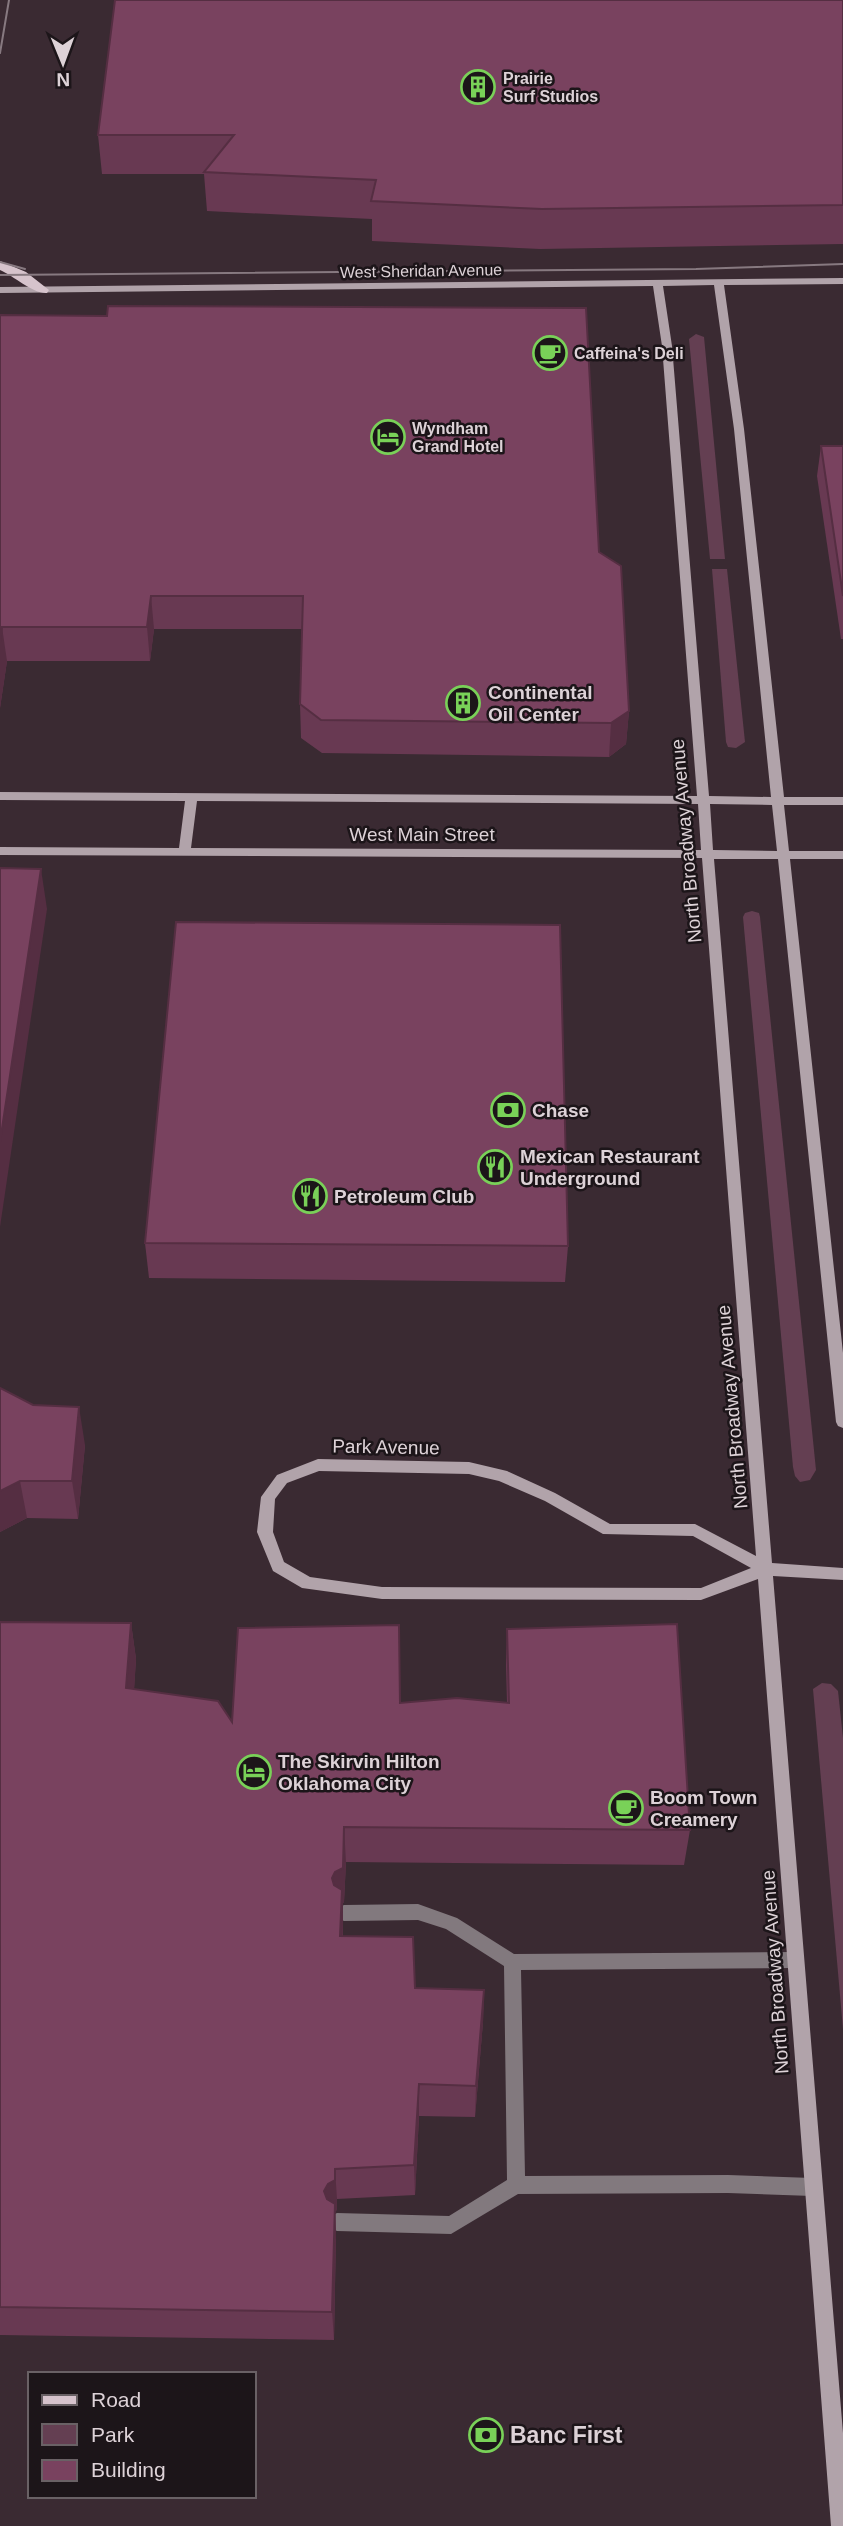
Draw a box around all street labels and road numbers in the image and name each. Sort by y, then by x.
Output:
street label: West Sheridan Avenue [340,261,502,281]
street label: North Broadway Avenue [667,738,705,944]
street label: West Main Street [349,824,495,845]
street label: North Broadway Avenue [713,1304,751,1510]
street label: Park Avenue [332,1436,440,1458]
street label: North Broadway Avenue [757,1869,793,2075]

